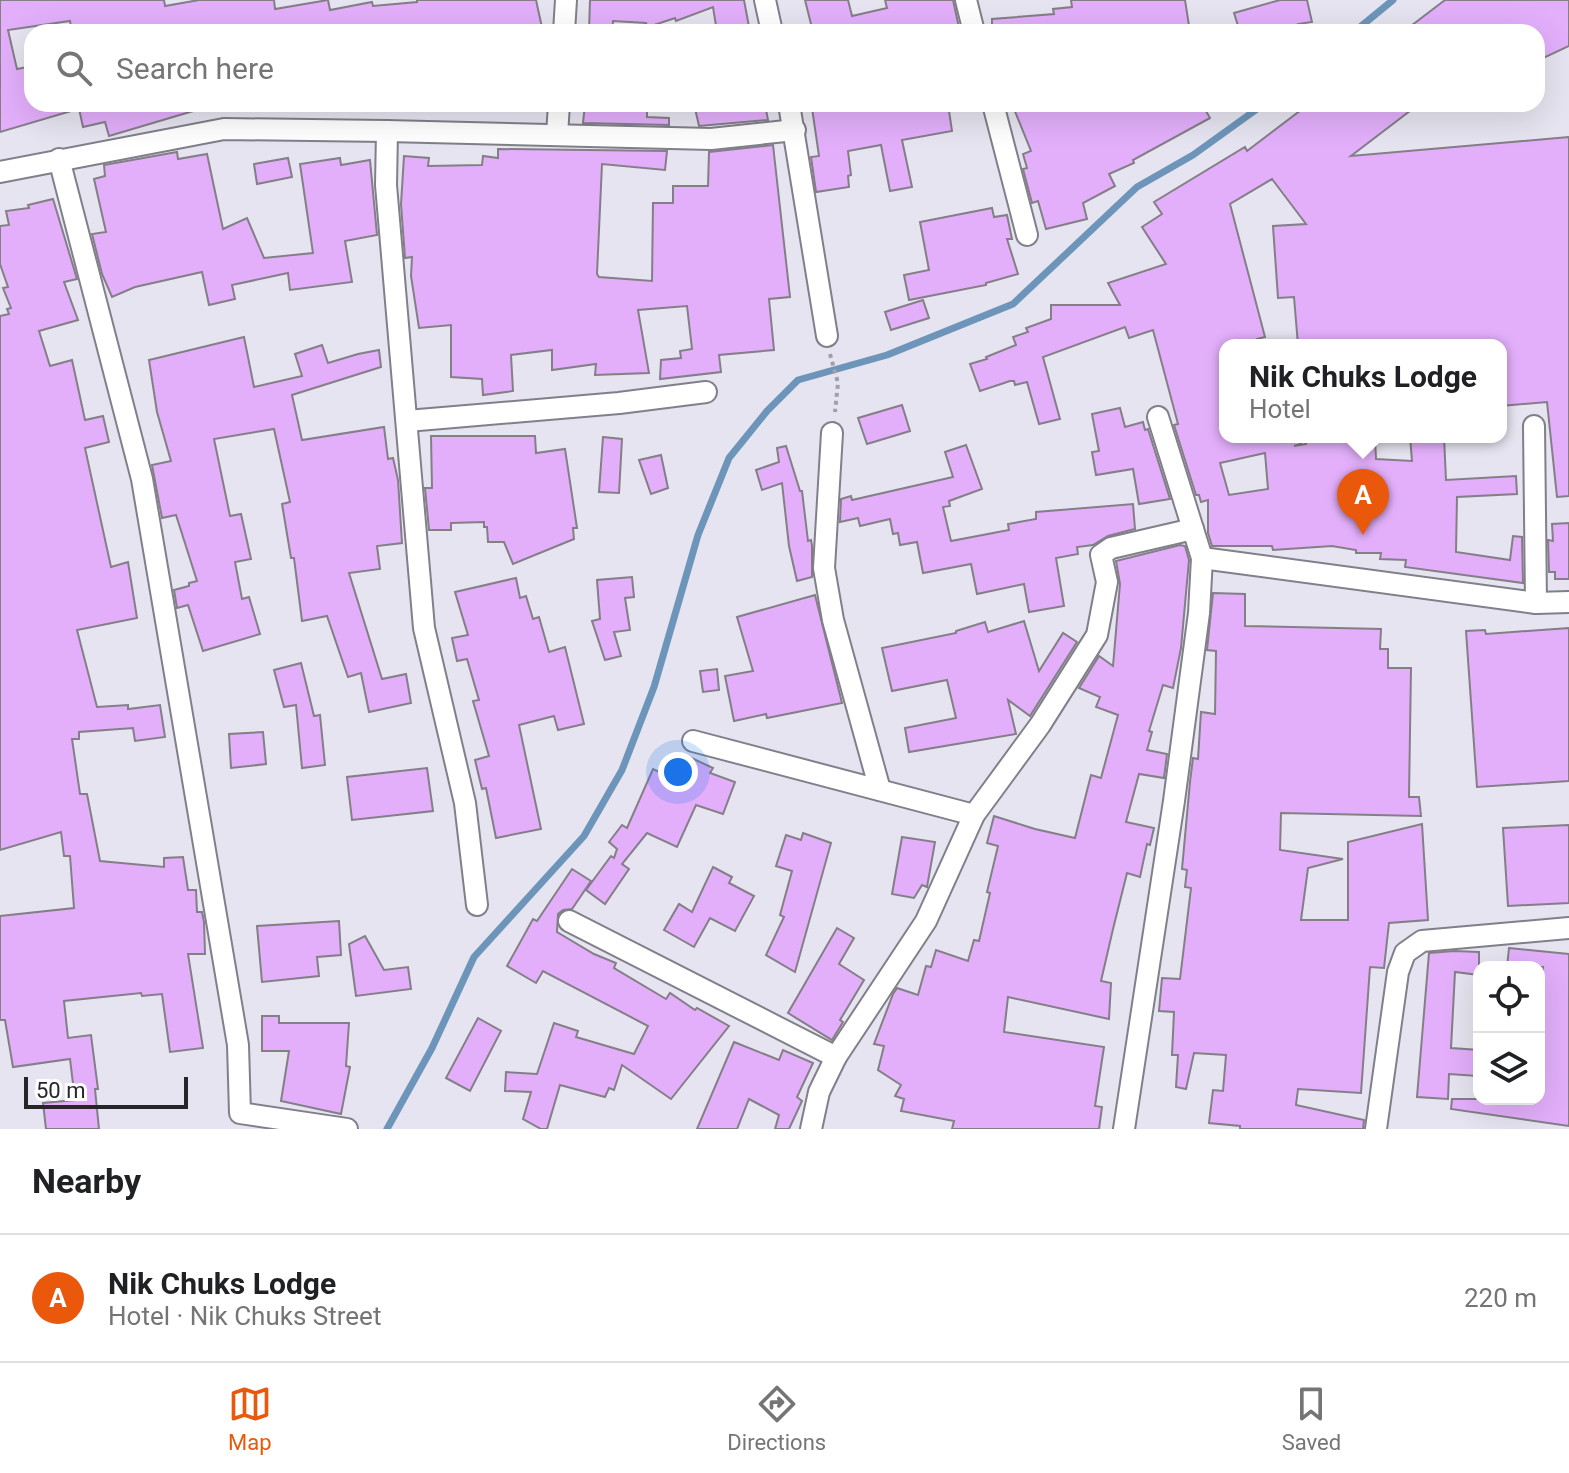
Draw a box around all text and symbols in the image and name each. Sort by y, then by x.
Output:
search box [24,24,1545,112]
icon: search [52,46,96,90]
text: Search here [116,51,274,86]
popup [1219,339,1507,443]
text: Nik Chuks Lodge [1249,359,1477,394]
text: Hotel [1249,394,1311,424]
pin: A [1337,469,1389,535]
your location [658,752,698,792]
map controls [1473,961,1545,1105]
button: locate [1473,961,1545,1033]
button: layers [1473,1033,1545,1105]
scale bar [24,1073,188,1109]
text: 50 m [36,1078,85,1103]
text: Nearby [32,1161,141,1201]
text: Nik Chuks Lodge [108,1266,336,1301]
text: A [49,1283,67,1313]
text: 220 m [1464,1283,1537,1313]
text: Hotel · Nik Chuks Street [108,1301,381,1331]
tab: Map [228,1382,272,1455]
tab: Directions [727,1382,826,1455]
tab: Saved [1282,1382,1341,1455]

